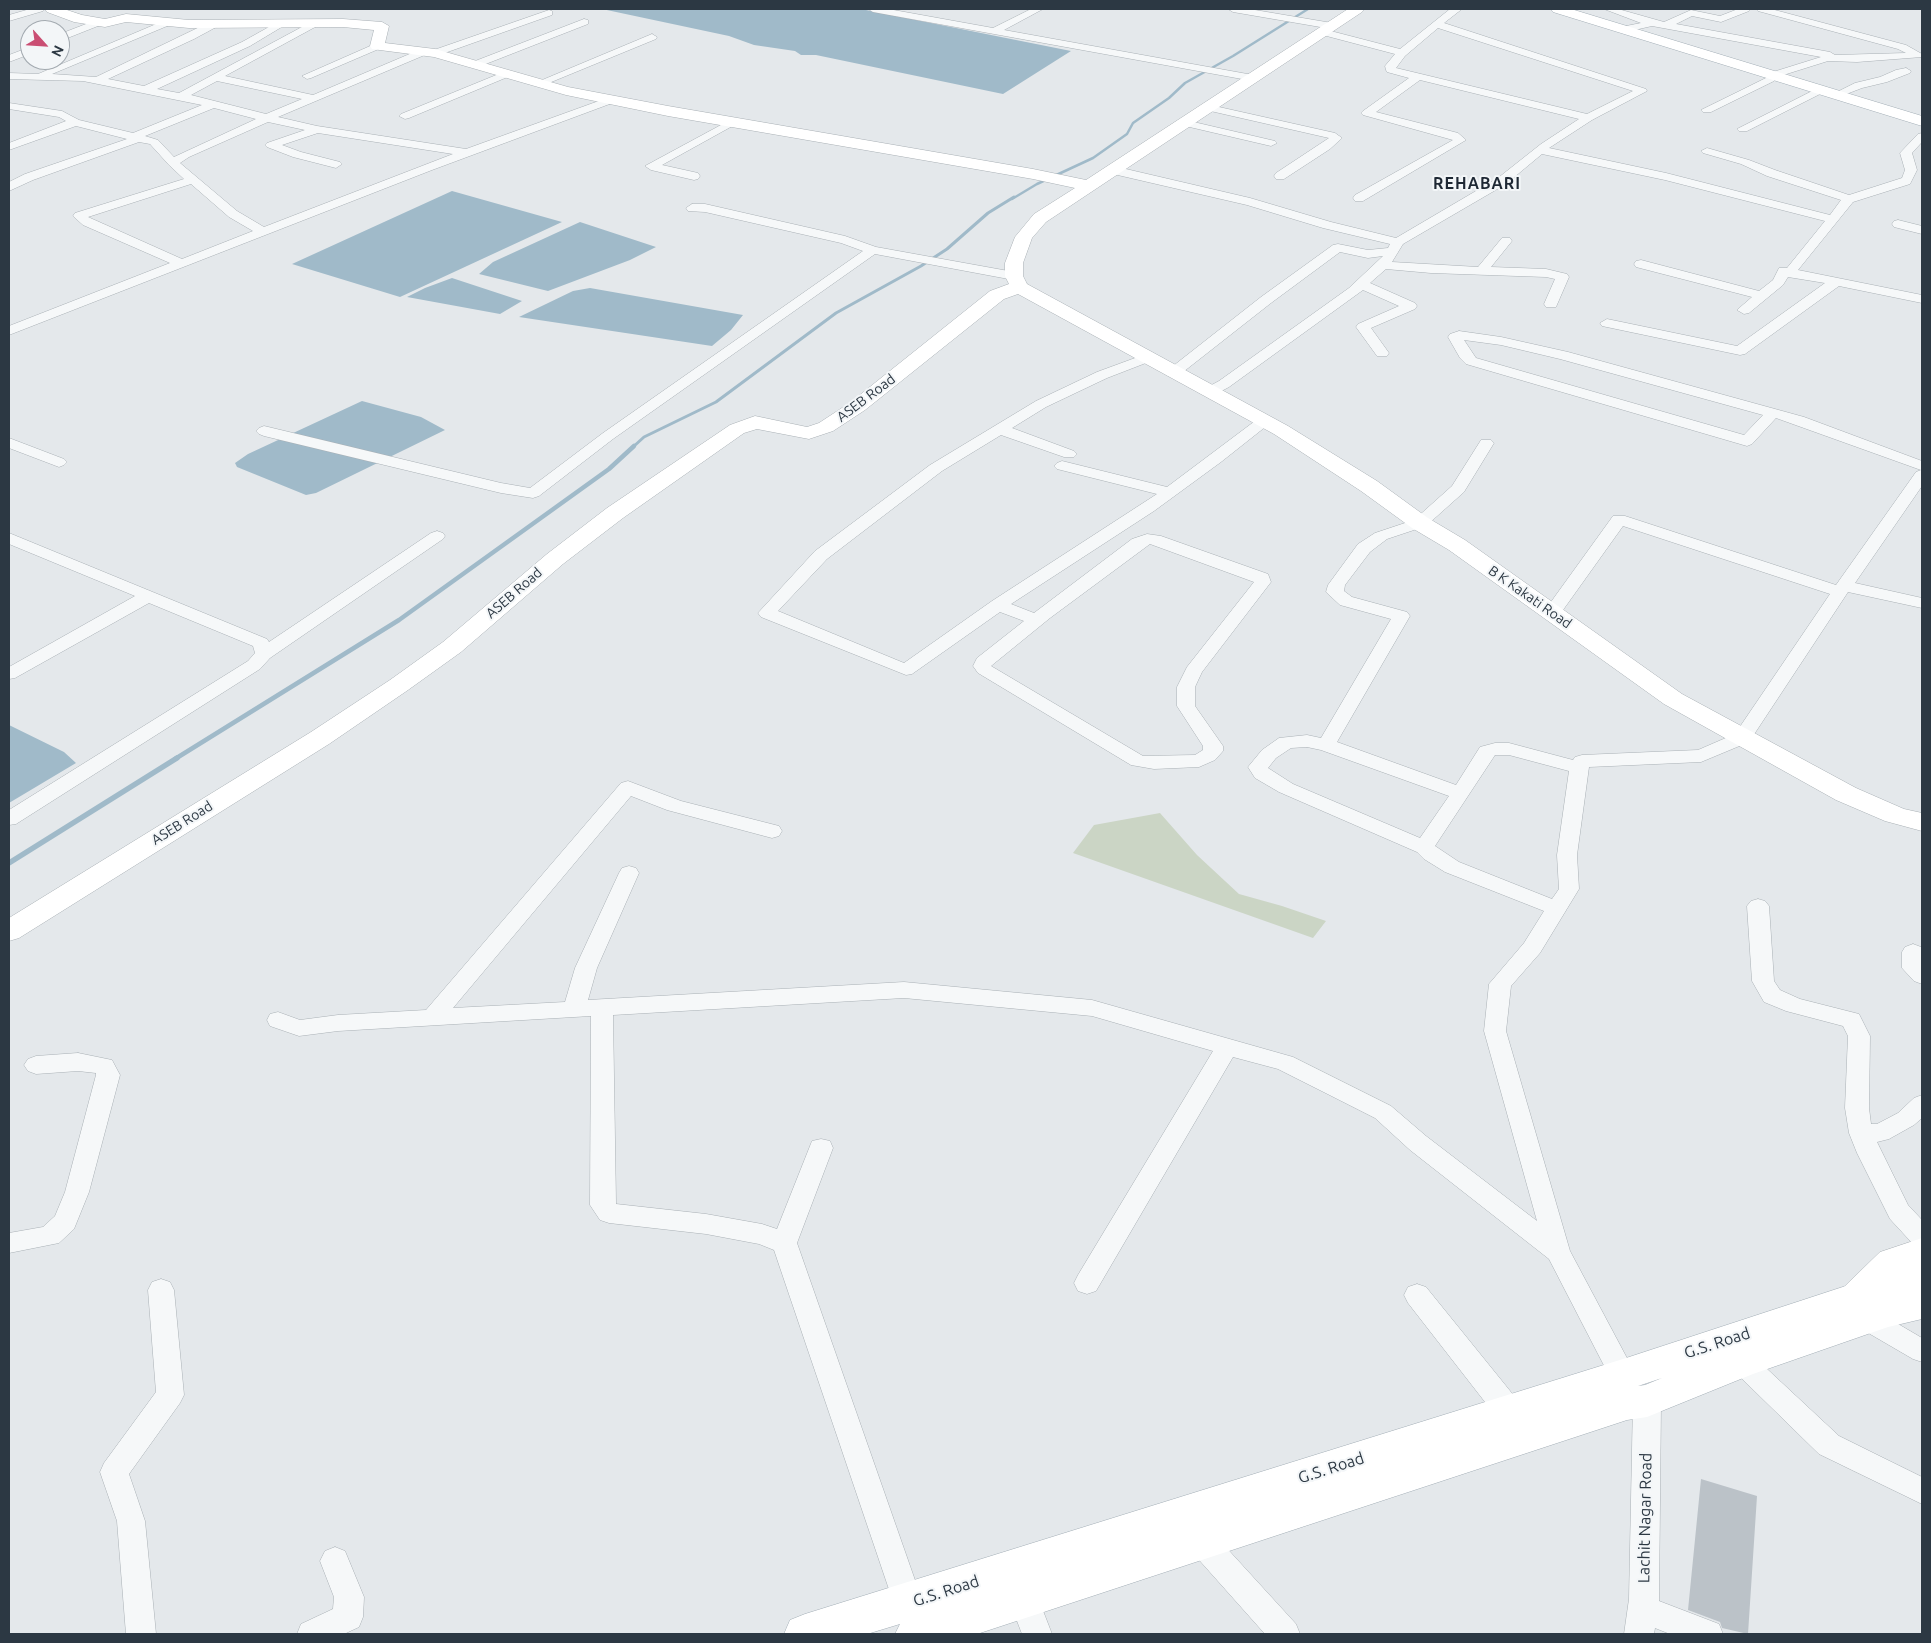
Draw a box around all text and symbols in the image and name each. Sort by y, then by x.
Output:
north arrow [20,20,70,70]
text: N [48,43,67,59]
district label: REHABARI [1432,174,1522,194]
street label: ASEB Road [833,371,899,425]
street label: B K Kakati Road [1485,562,1575,632]
street label: ASEB Road [482,564,546,622]
street label: ASEB Road [148,798,216,848]
street label: G.S. Road [1682,1323,1752,1363]
street label: G.S. Road [1296,1448,1366,1488]
street label: Lachit Nagar Road [1634,1453,1656,1583]
street label: G.S. Road [911,1571,981,1611]

